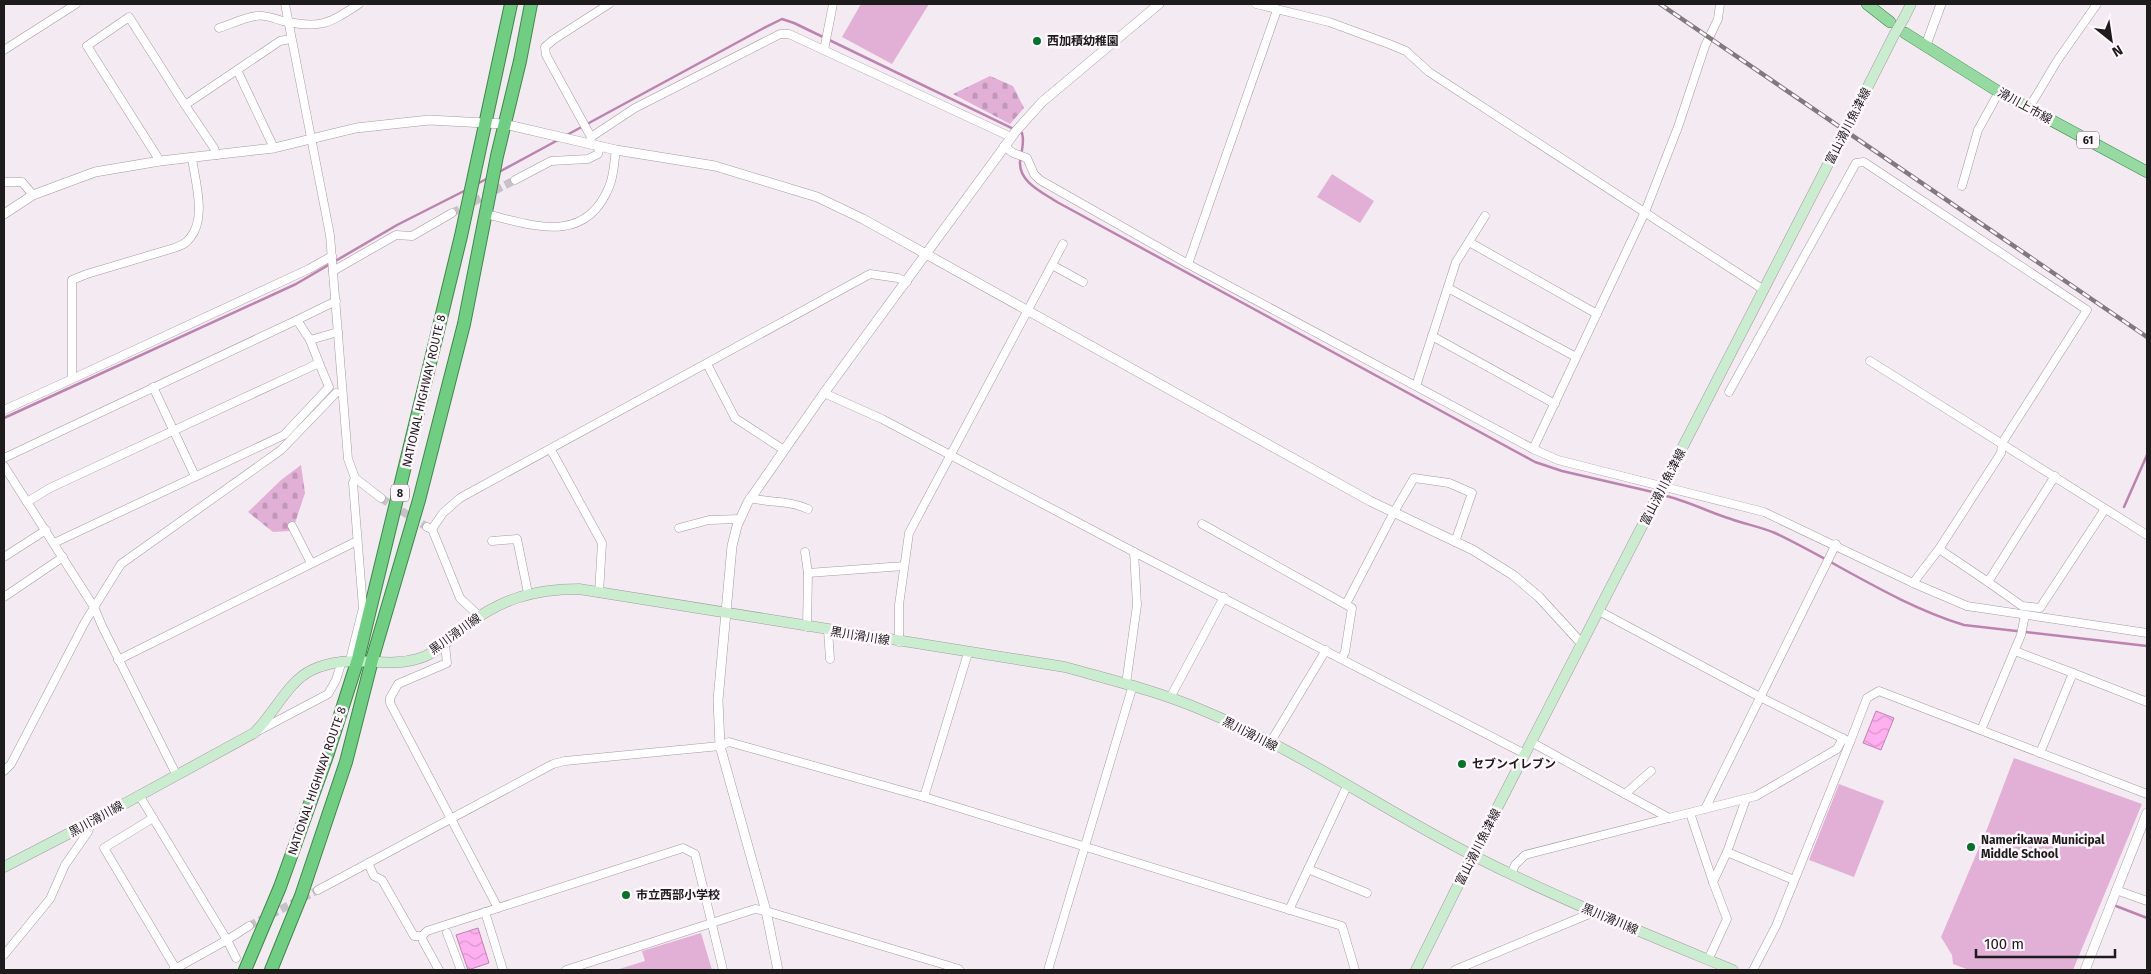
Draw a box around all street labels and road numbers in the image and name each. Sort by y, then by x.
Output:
street label: 富山滑川魚津線 [1823,85,1873,167]
street label: 滑川上市線 [1995,85,2055,127]
road number: 61 [2077,132,2099,148]
street label: NATIONAL HIGHWAY ROUTE 8 [400,313,448,469]
street label: 富山滑川魚津線 [1638,446,1688,528]
road number: 8 [391,484,409,502]
street label: 黒川滑川線 [427,611,483,657]
street label: 黒川滑川線 [829,624,891,648]
street label: NATIONAL HIGHWAY ROUTE 8 [285,705,349,857]
street label: 黒川滑川線 [1220,714,1280,754]
street label: 黒川滑川線 [66,798,126,840]
street label: 富山滑川魚津線 [1453,806,1503,888]
street label: 黒川滑川線 [1580,901,1640,937]

